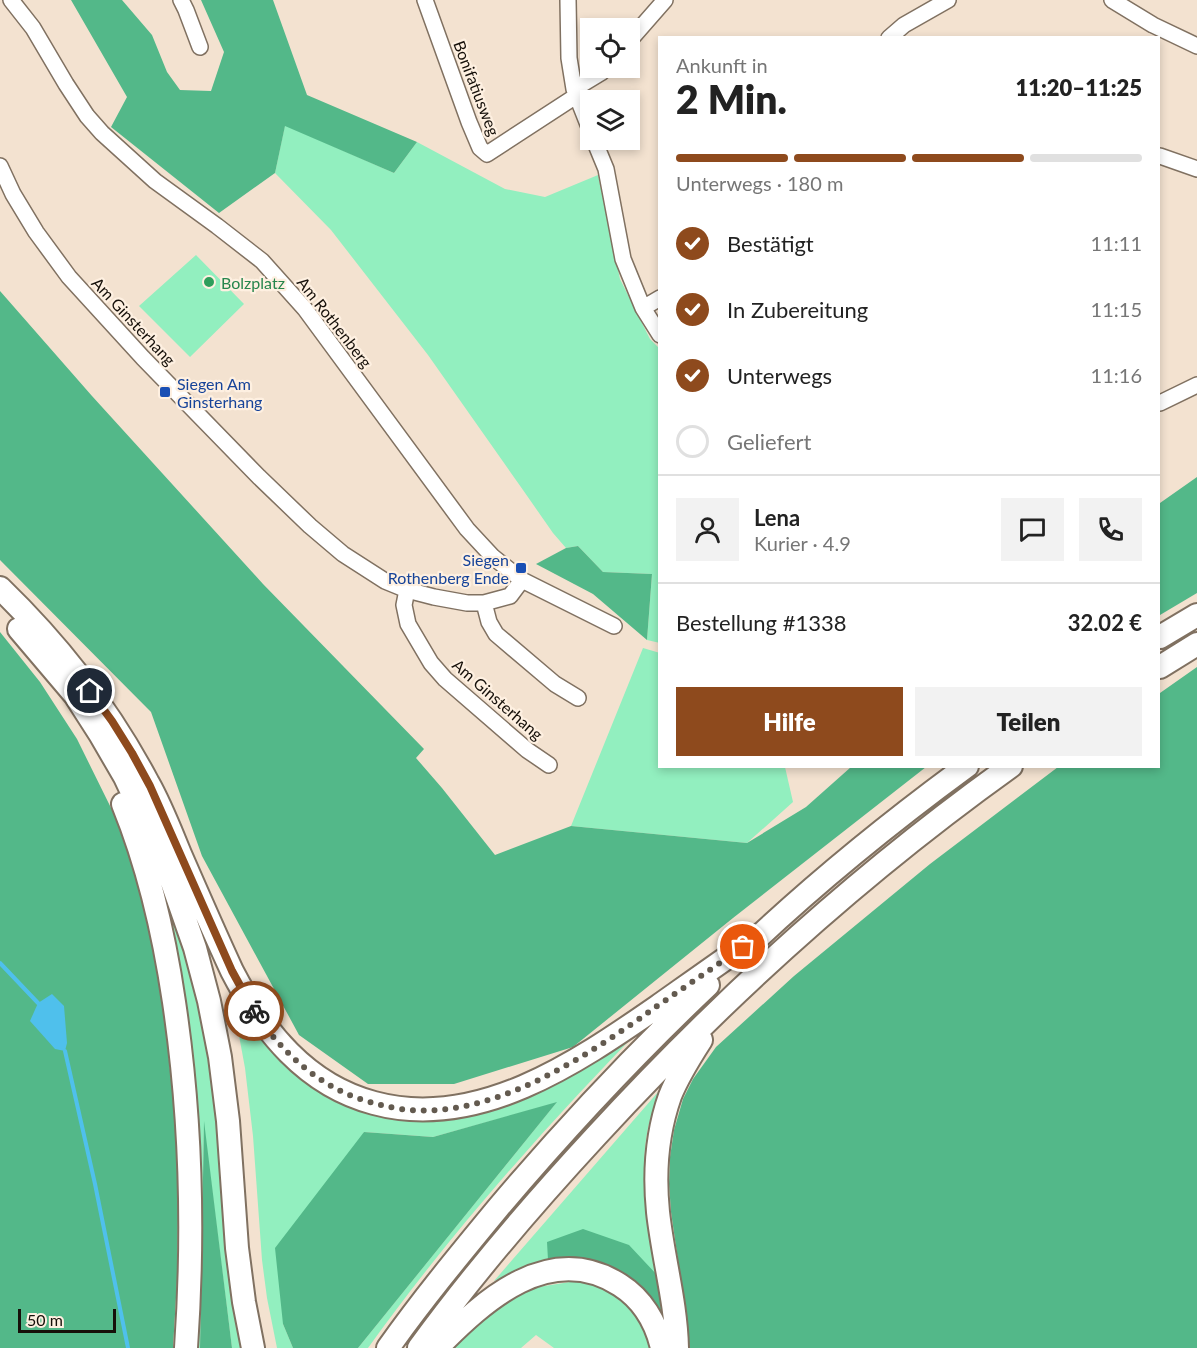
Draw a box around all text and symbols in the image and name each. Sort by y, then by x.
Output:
map controls [580,18,640,150]
button: locate [580,18,640,78]
street label: Bonifatiusweg [450,38,504,138]
text: Ankunft in [676,53,768,77]
text: 11:20–11:25 [1016,74,1142,101]
text: 2 Min. [676,76,787,122]
button: layers [580,90,640,150]
text: Unterwegs · 180 m [676,171,843,195]
icon: check [676,227,709,260]
text: Bestätigt [727,230,814,257]
text: 11:11 [1091,231,1142,255]
street label: Am Ginsterhang [88,273,180,369]
place label: Bolzplatz [221,273,285,292]
street label: Am Rothenberg [294,273,376,371]
marker: Bolzplatz [202,275,216,289]
icon: check [676,293,709,326]
text: In Zubereitung [727,296,868,323]
text: 11:15 [1091,297,1142,321]
icon: check [676,359,709,392]
text: Unterwegs [727,362,832,389]
text: 11:16 [1091,363,1142,387]
place label: Siegen Am Ginsterhang [177,374,262,411]
marker: Siegen Am Ginsterhang [158,385,172,399]
text: Geliefert [727,428,811,455]
button: person [676,498,739,561]
button: chat [1001,498,1064,561]
button: phone [1079,498,1142,561]
text: Lena [754,504,800,531]
text: Kurier · 4.9 [754,531,851,555]
place label: Siegen Rothenberg Ende [388,550,509,587]
marker: Siegen Rothenberg Ende [514,561,528,575]
text: Bestellung #1338 [676,609,846,636]
text: 32.02 € [1068,609,1142,636]
street label: Am Ginsterhang [449,655,547,743]
pin [64,665,115,716]
icon: home [73,674,106,707]
button: Hilfe [676,687,903,756]
button: Teilen [915,687,1142,756]
pin [717,921,768,972]
icon: bag [726,930,759,963]
courier [224,981,284,1041]
icon: bike [238,995,271,1028]
scale bar [18,1306,116,1334]
text: 50 m [27,1310,63,1329]

